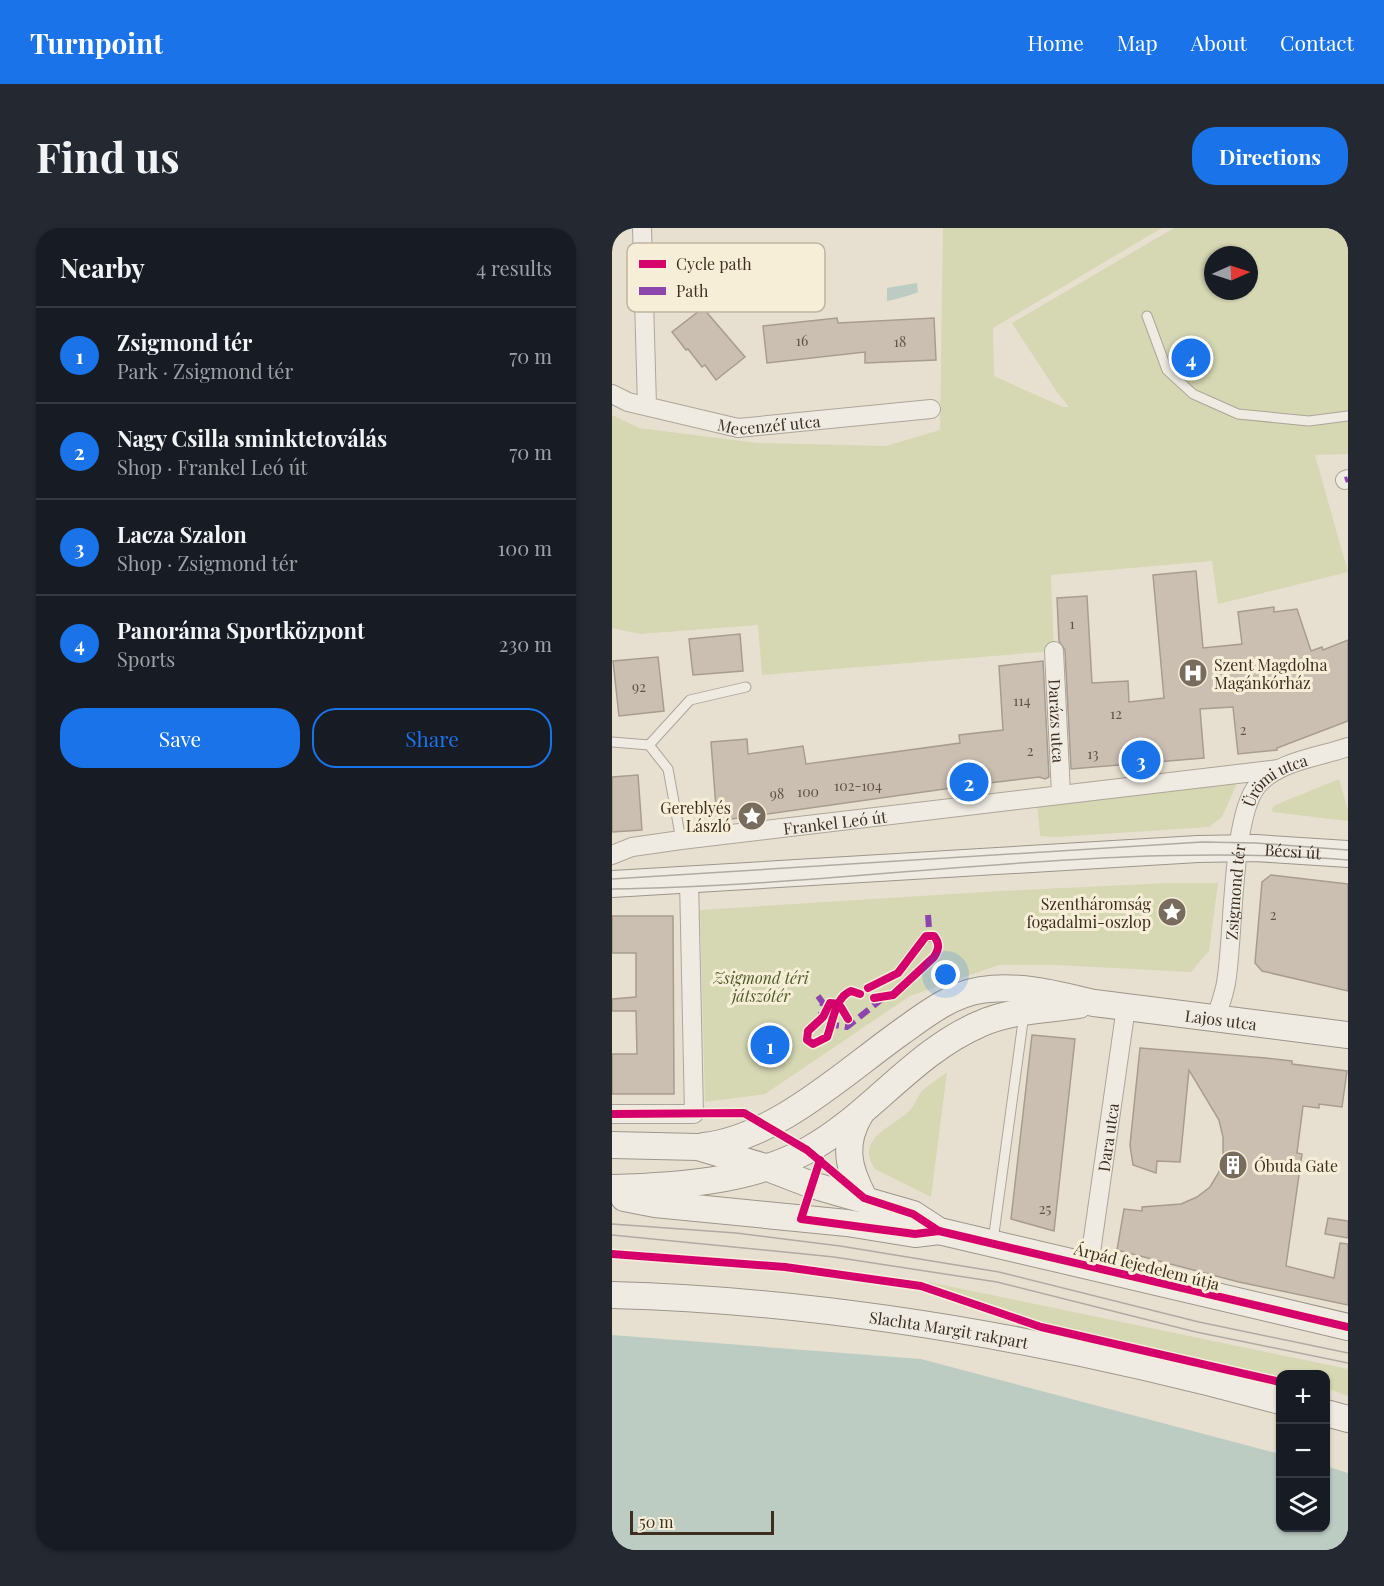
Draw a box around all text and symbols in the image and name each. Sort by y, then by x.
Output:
text: Turnpoint [30,24,163,61]
text: Home [1028,28,1084,56]
text: Map [1117,28,1158,56]
text: About [1191,28,1247,56]
text: Contact [1280,28,1354,56]
button: Directions [1192,127,1348,185]
text: Find us [36,128,180,184]
legend [627,243,825,312]
north arrow [1204,246,1258,300]
text: Nearby [60,250,145,285]
text: Cycle path [676,253,752,274]
text: 4 results [476,254,552,281]
text: Path [676,280,709,301]
text: Zsigmond tér [117,327,252,357]
house number: 16 [796,331,808,350]
house number: 18 [894,332,906,351]
pin: 4 [1172,336,1210,380]
text: 1 [76,342,83,369]
text: 70 m [509,342,552,369]
text: Park · Zsigmond tér [117,357,293,384]
street label: Mecenzéf utca [716,409,821,439]
text: Nagy Csilla sminktetoválás [117,423,387,453]
text: 2 [74,438,85,465]
text: 70 m [509,438,552,465]
text: Shop · Frankel Leó út [117,453,307,480]
text: Lacza Szalon [117,519,247,549]
text: 3 [75,534,84,561]
text: 100 m [498,534,552,561]
text: Shop · Zsigmond tér [117,549,298,576]
house number: 1 [1069,614,1075,633]
text: Panoráma Sportközpont [117,615,365,645]
text: 4 [74,630,85,657]
text: 230 m [499,630,552,657]
text: Sports [117,645,175,672]
place label: Szent Magdolna Magánkórház [1214,654,1327,693]
hospital icon: Szent Magdolna Magánkórház [1177,657,1209,689]
house number: 92 [632,677,646,696]
street label: Darázs utca [1045,678,1070,763]
house number: 114 [1013,691,1031,710]
house number: 12 [1110,704,1122,723]
button: Save [60,708,300,768]
button: Share [312,708,552,768]
house number: 2 [1240,720,1247,739]
pin: 3 [1122,738,1160,782]
house number: 2 [1027,741,1034,760]
house number: 13 [1087,744,1099,763]
street label: Ürömi utca [1237,749,1310,810]
pin: 2 [950,760,988,804]
house number: 102-104 [834,776,882,795]
house number: 100 [797,782,819,801]
house number: 98 [770,784,784,803]
place label: Gereblyés László [660,797,731,836]
place icon: Gereblyés László [736,800,768,832]
street label: Frankel Leó út [782,805,888,838]
street label: Bécsi út [1264,838,1322,863]
street label: Zsigmond tér [1220,842,1249,941]
place label: Szentháromság fogadalmi-oszlop [1026,893,1152,932]
place icon: Szentháromság fogadalmi-oszlop [1156,896,1188,928]
house number: 2 [1270,905,1277,924]
your location [931,960,960,989]
park label: Zsigmond téri játszótér [712,967,810,1006]
street label: Lajos utca [1184,1004,1258,1034]
pin: 1 [750,1022,790,1068]
street label: Dara utca [1092,1102,1123,1173]
building icon: Óbuda Gate [1217,1149,1249,1181]
place label: Óbuda Gate [1254,1155,1338,1176]
house number: 25 [1039,1199,1051,1218]
street label: Árpád fejedelem útja [1071,1238,1222,1294]
street label: Slachta Margit rakpart [868,1306,1031,1353]
map controls [1276,1370,1330,1532]
button: + [1276,1370,1330,1424]
button: − [1276,1424,1330,1478]
button: layers [1276,1478,1330,1532]
scale bar [630,1508,774,1536]
text: 50 m [639,1511,673,1532]

